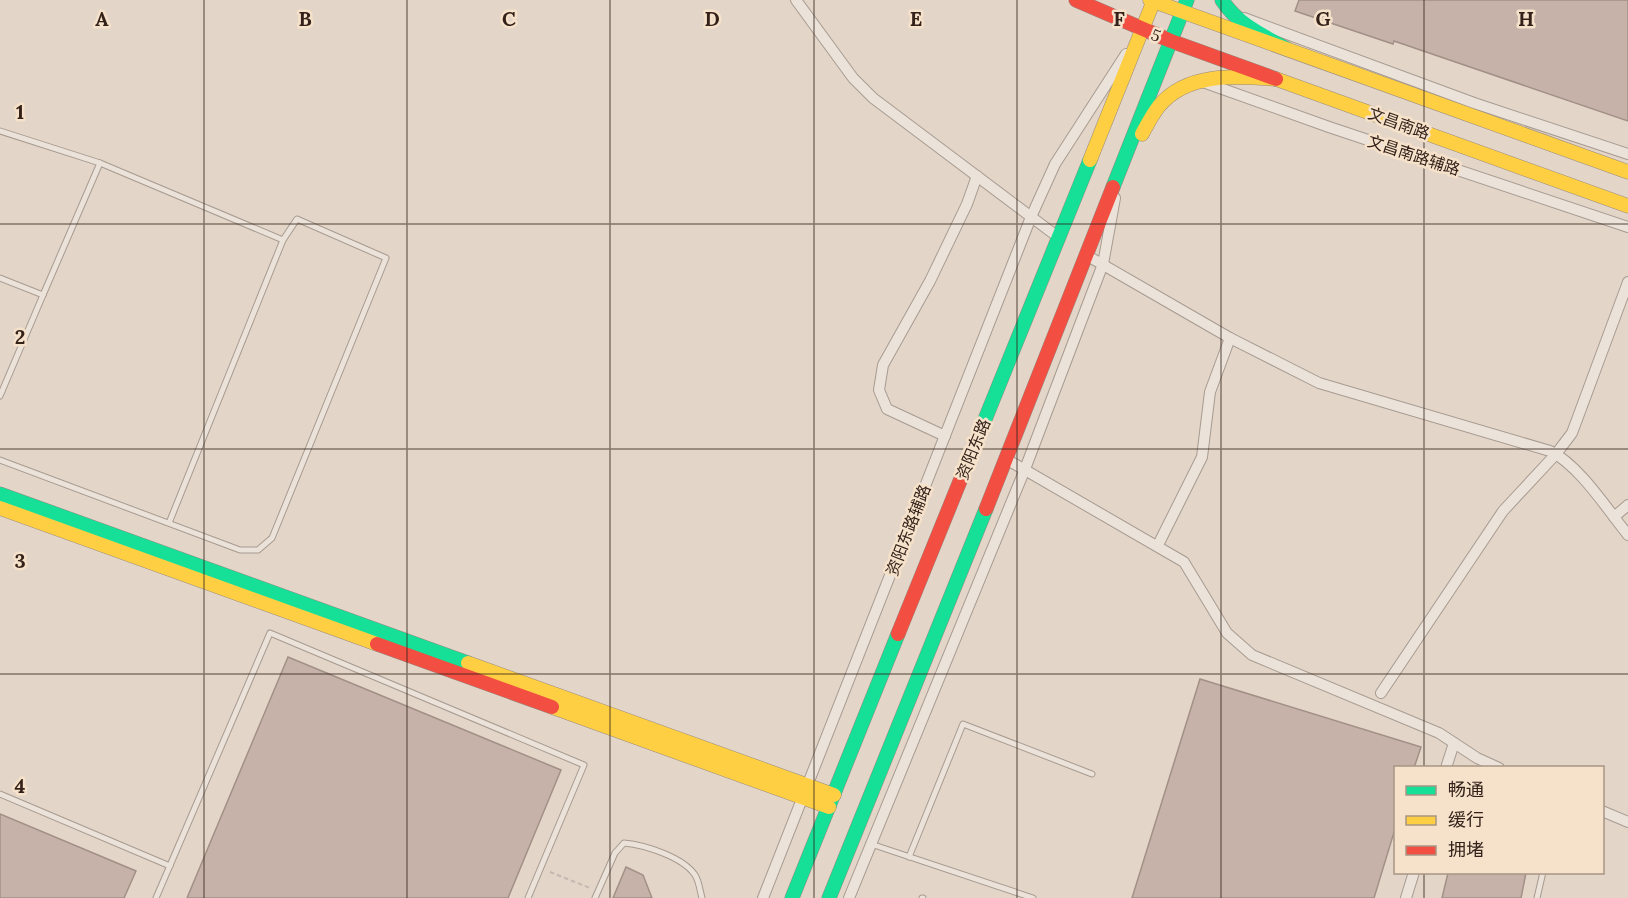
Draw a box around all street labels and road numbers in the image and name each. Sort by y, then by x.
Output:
street label: 5 [1148,24,1164,46]
street label: 文昌南路 [1366,103,1432,143]
street label: 文昌南路辅路 [1365,131,1463,179]
street label: 资阳东路 [952,416,994,482]
street label: 资阳东路辅路 [881,482,935,578]

